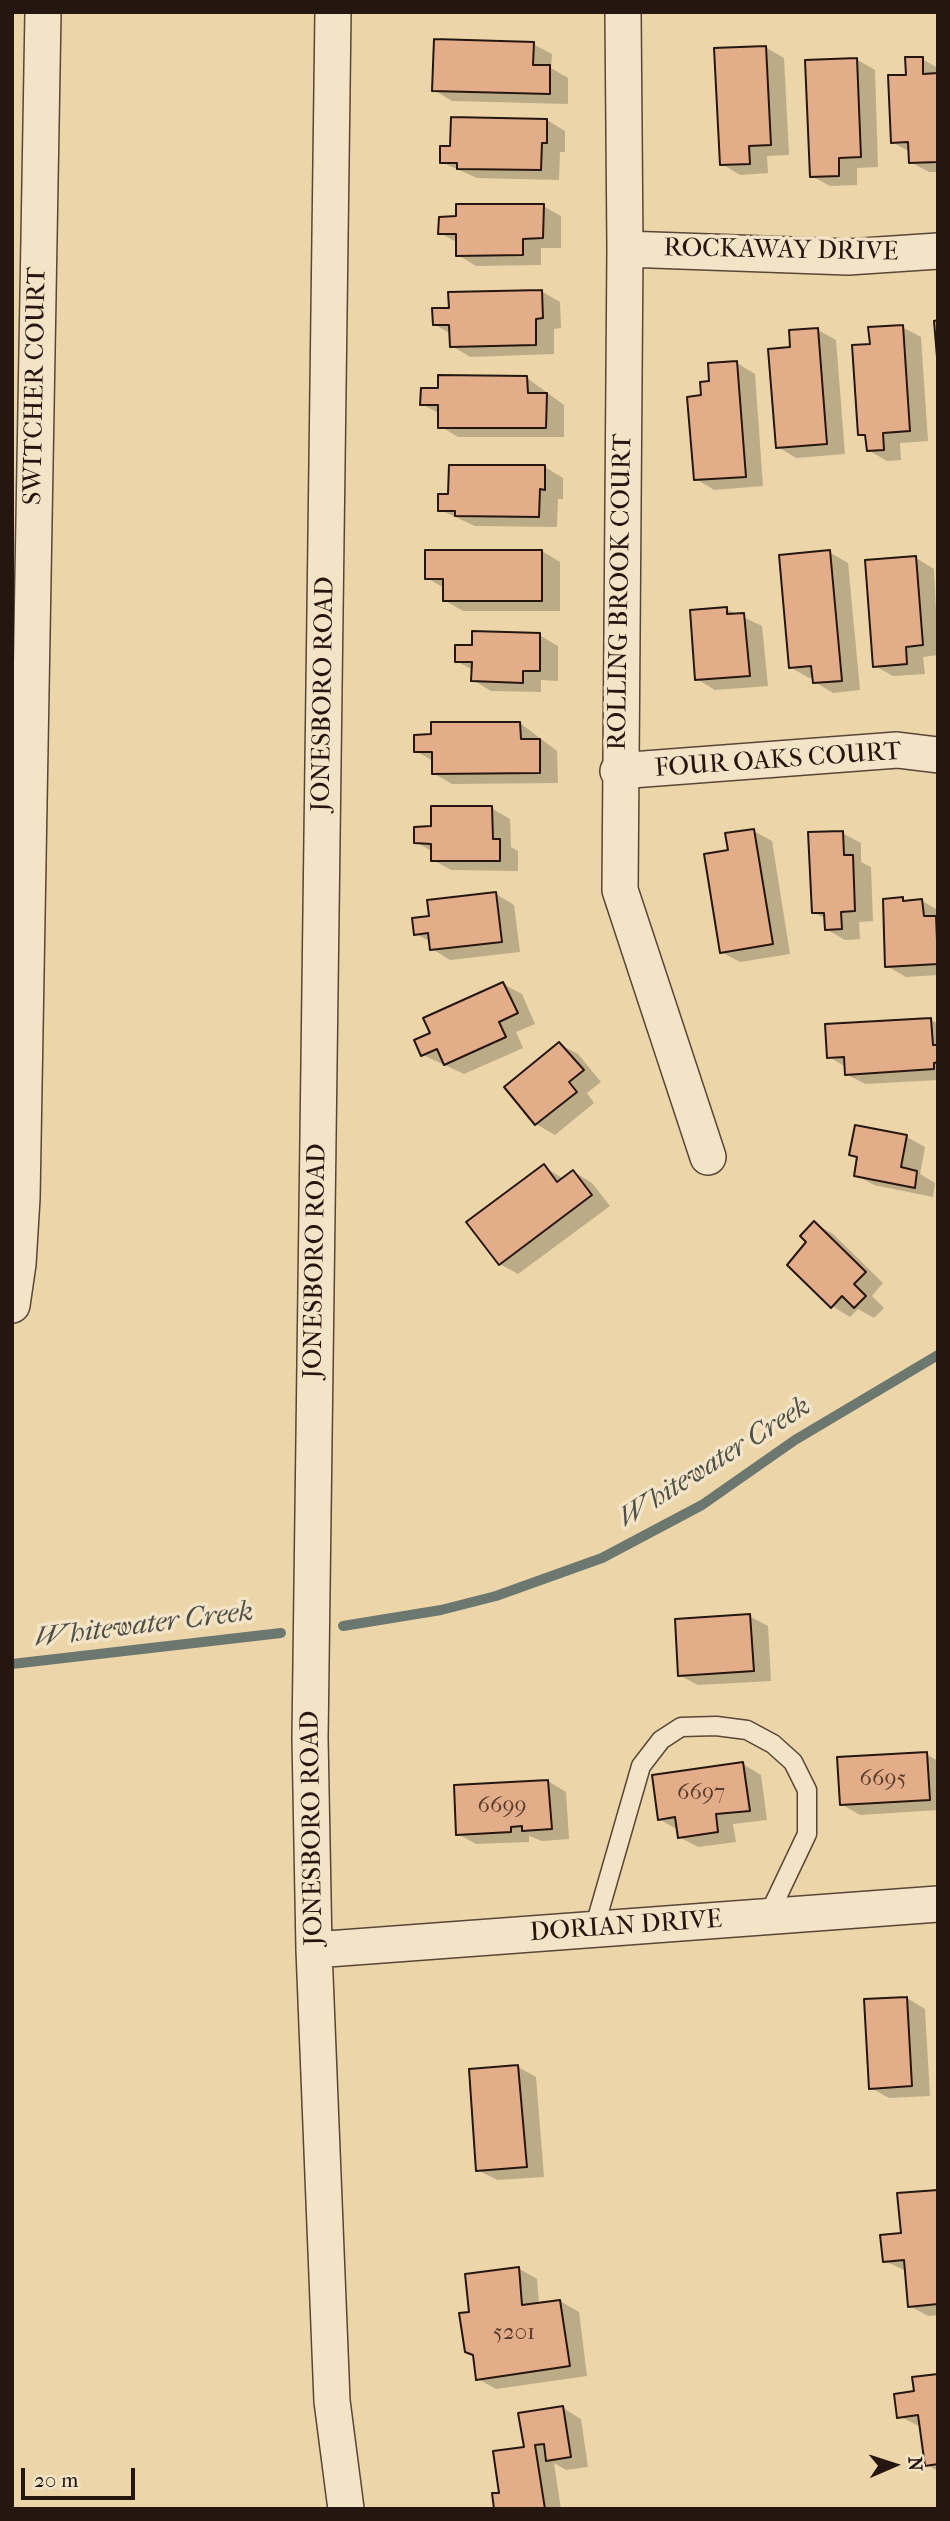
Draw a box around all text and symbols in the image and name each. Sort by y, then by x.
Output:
street label: ROCKAWAY DRIVE [663,233,899,269]
street label: SWITCHER COURT [18,266,54,506]
street label: ROLLING BROOK COURT [603,433,639,751]
street label: JONESBORO ROAD [306,576,342,812]
street label: FOUR OAKS COURT [654,737,902,785]
street label: JONESBORO ROAD [298,1143,334,1379]
water label: Whitewater Creek [613,1390,817,1536]
water label: Whitewater Creek [33,1596,255,1656]
street label: JONESBORO ROAD [295,1710,331,1946]
house number: 6695 [860,1765,906,1793]
house number: 6697 [677,1779,725,1807]
house number: 6699 [477,1792,527,1820]
street label: DORIAN DRIVE [529,1905,723,1949]
house number: 5201 [493,2319,535,2347]
north arrow [859,2430,929,2500]
scale bar [24,2454,138,2498]
text: N [904,2456,926,2472]
text: 20 m [34,2468,78,2492]

